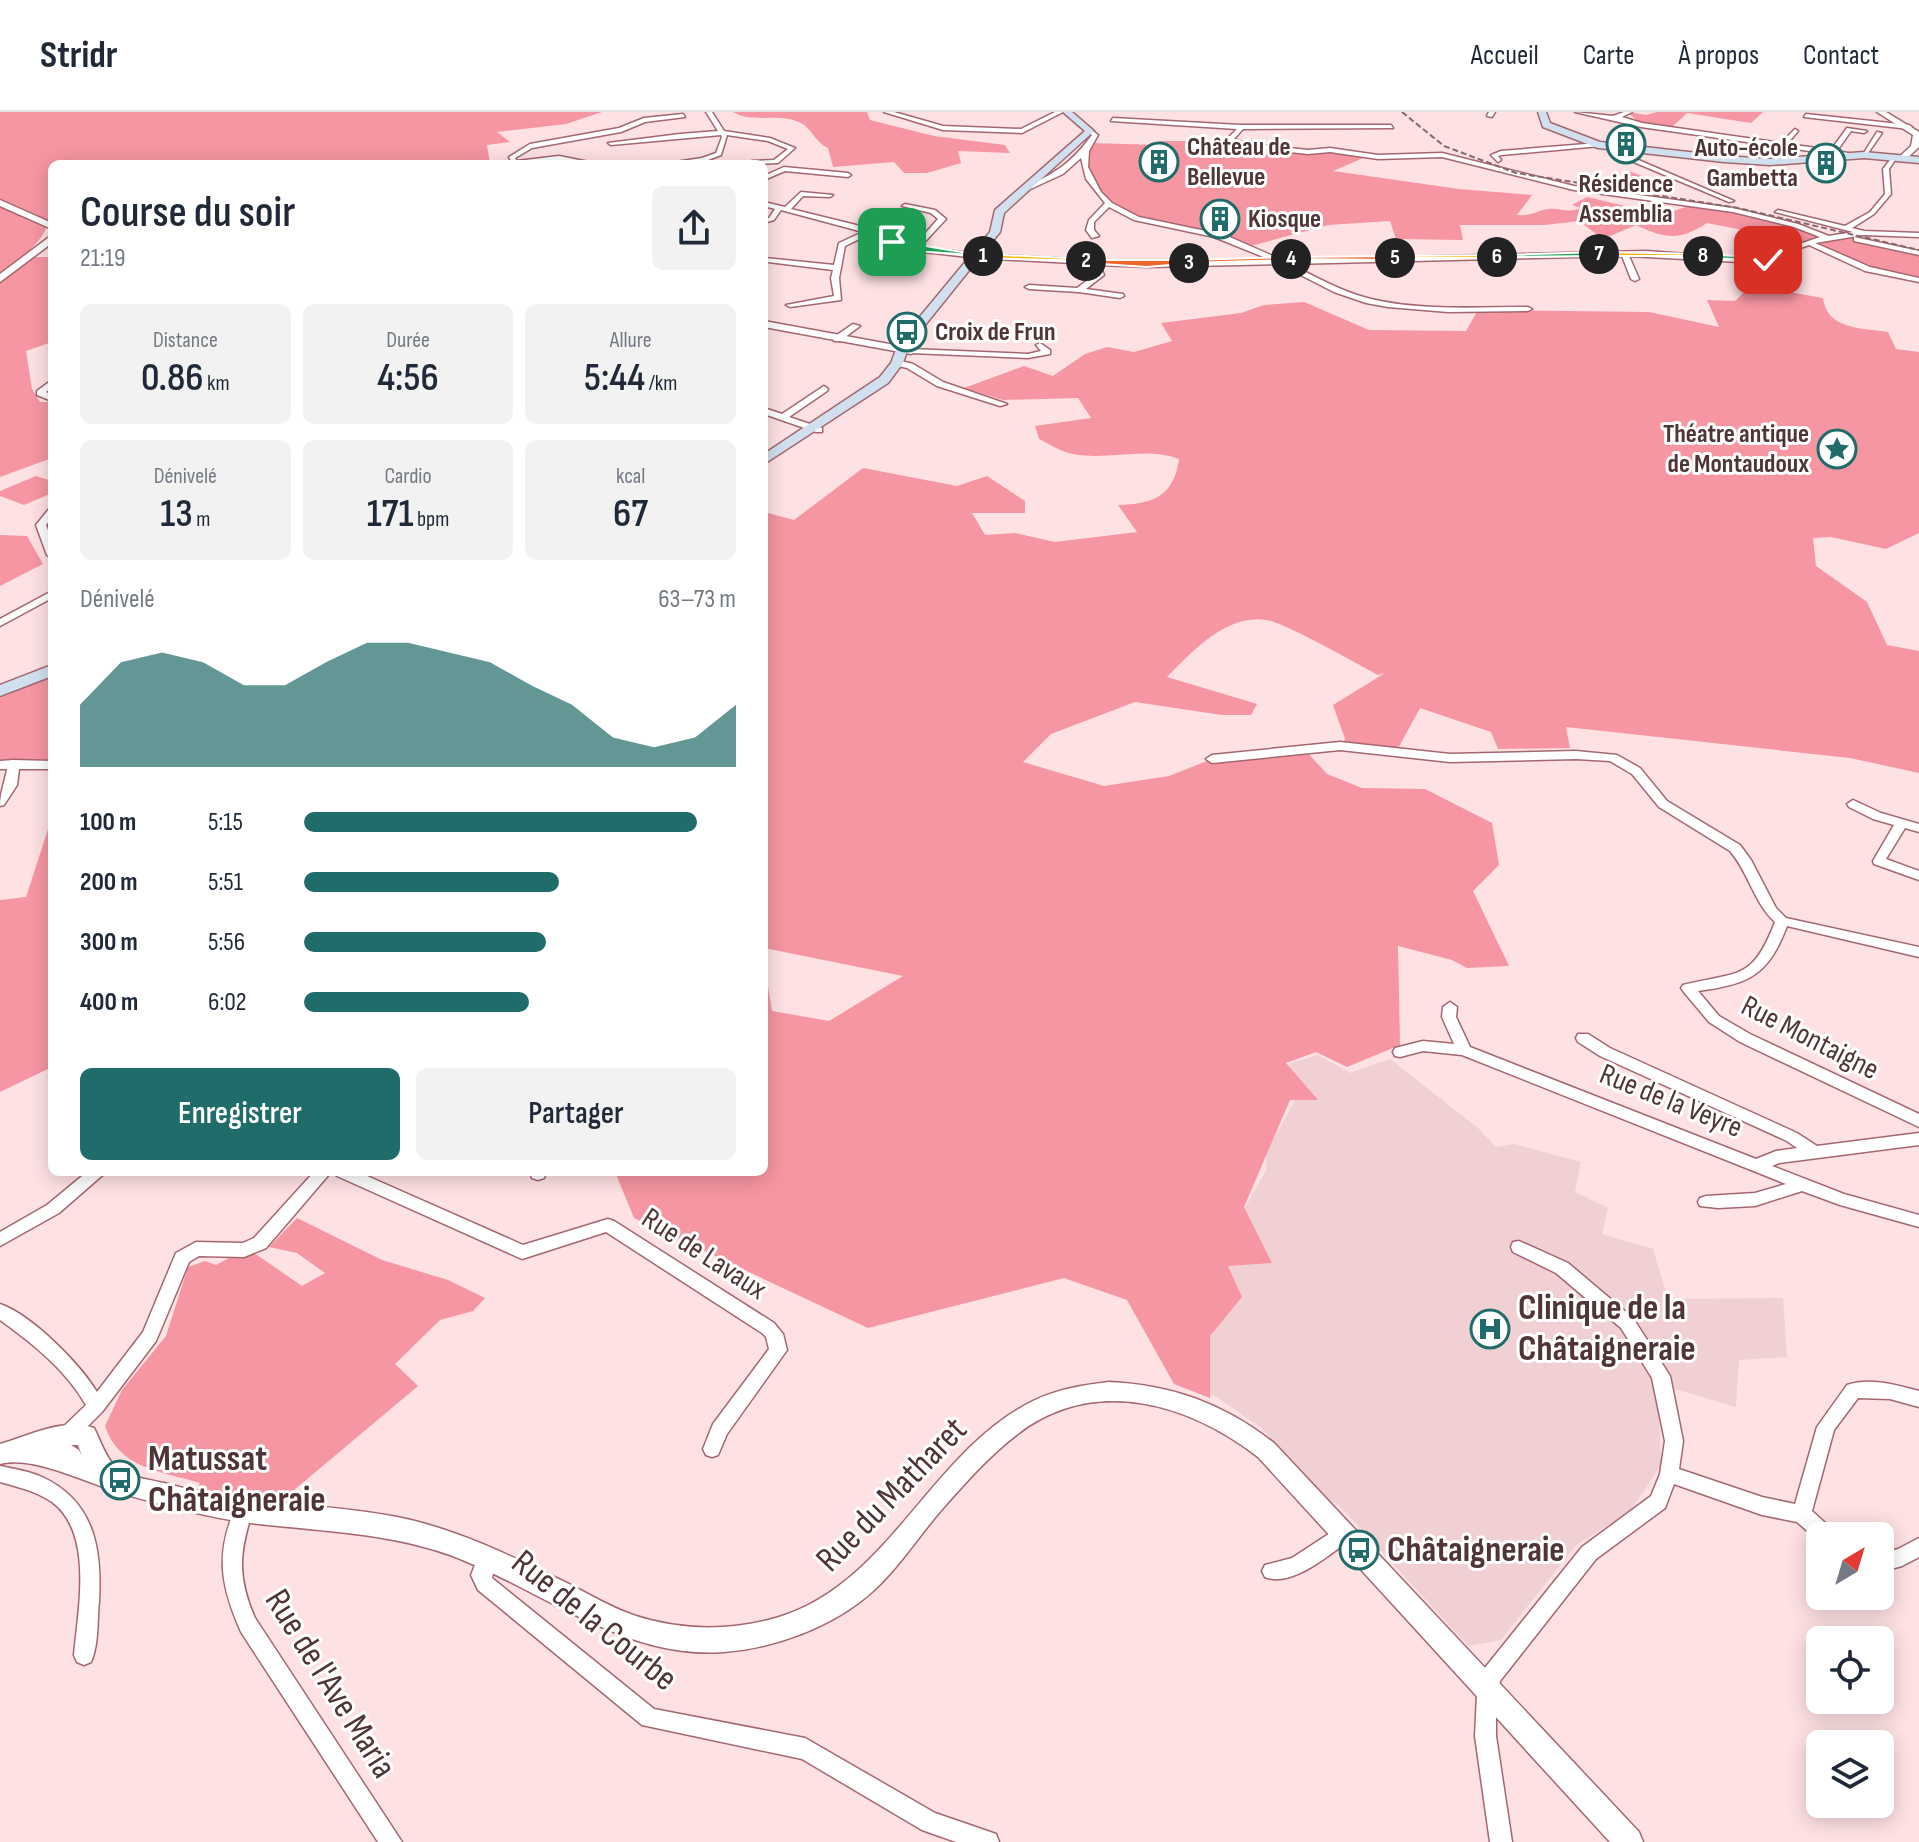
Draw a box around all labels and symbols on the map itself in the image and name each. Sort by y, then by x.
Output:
building icon: Résidence Assemblia [1605,123,1647,165]
place label: Château de Bellevue [1187,132,1291,193]
place label: Auto-école Gambetta [1694,133,1798,194]
building icon: Château de Bellevue [1138,141,1180,183]
building icon: Auto-école Gambetta [1805,142,1847,184]
place label: Résidence Assemblia [1578,169,1673,230]
building icon: Kiosque [1199,198,1241,240]
place label: Kiosque [1248,204,1321,235]
pin [858,208,926,276]
pin [1734,226,1802,294]
pin: 7 [1579,234,1619,274]
pin: 1 [963,236,1003,276]
pin: 8 [1683,236,1723,276]
pin: 6 [1477,237,1517,277]
pin: 5 [1375,238,1415,278]
pin: 4 [1271,239,1311,279]
pin: 2 [1066,241,1106,281]
pin: 3 [1169,243,1209,283]
bus stop icon: Croix de Frun [886,311,928,353]
place label: Croix de Frun [935,317,1056,348]
place label: Théatre antique de Montaudoux [1663,419,1809,480]
place icon: Théatre antique de Montaudoux [1816,428,1858,470]
street label: Rue Montaigne [1735,988,1885,1088]
street label: Rue de la Veyre [1594,1056,1748,1146]
street label: Rue de Lavaux [635,1200,773,1308]
place label: Clinique de la Châtaigneraie [1518,1287,1696,1371]
hospital icon: Clinique de la Châtaigneraie [1469,1308,1511,1350]
street label: Rue du Matharet [808,1409,976,1581]
place label: Matussat Châtaigneraie [148,1438,326,1522]
bus stop icon: Matussat Châtaigneraie [99,1459,141,1501]
north arrow [1806,1522,1894,1610]
bus stop icon: Châtaigneraie [1338,1529,1380,1571]
place label: Châtaigneraie [1387,1529,1565,1572]
street label: Rue de la Courbe [503,1541,685,1701]
street label: Rue de l'Ave Maria [255,1582,405,1786]

